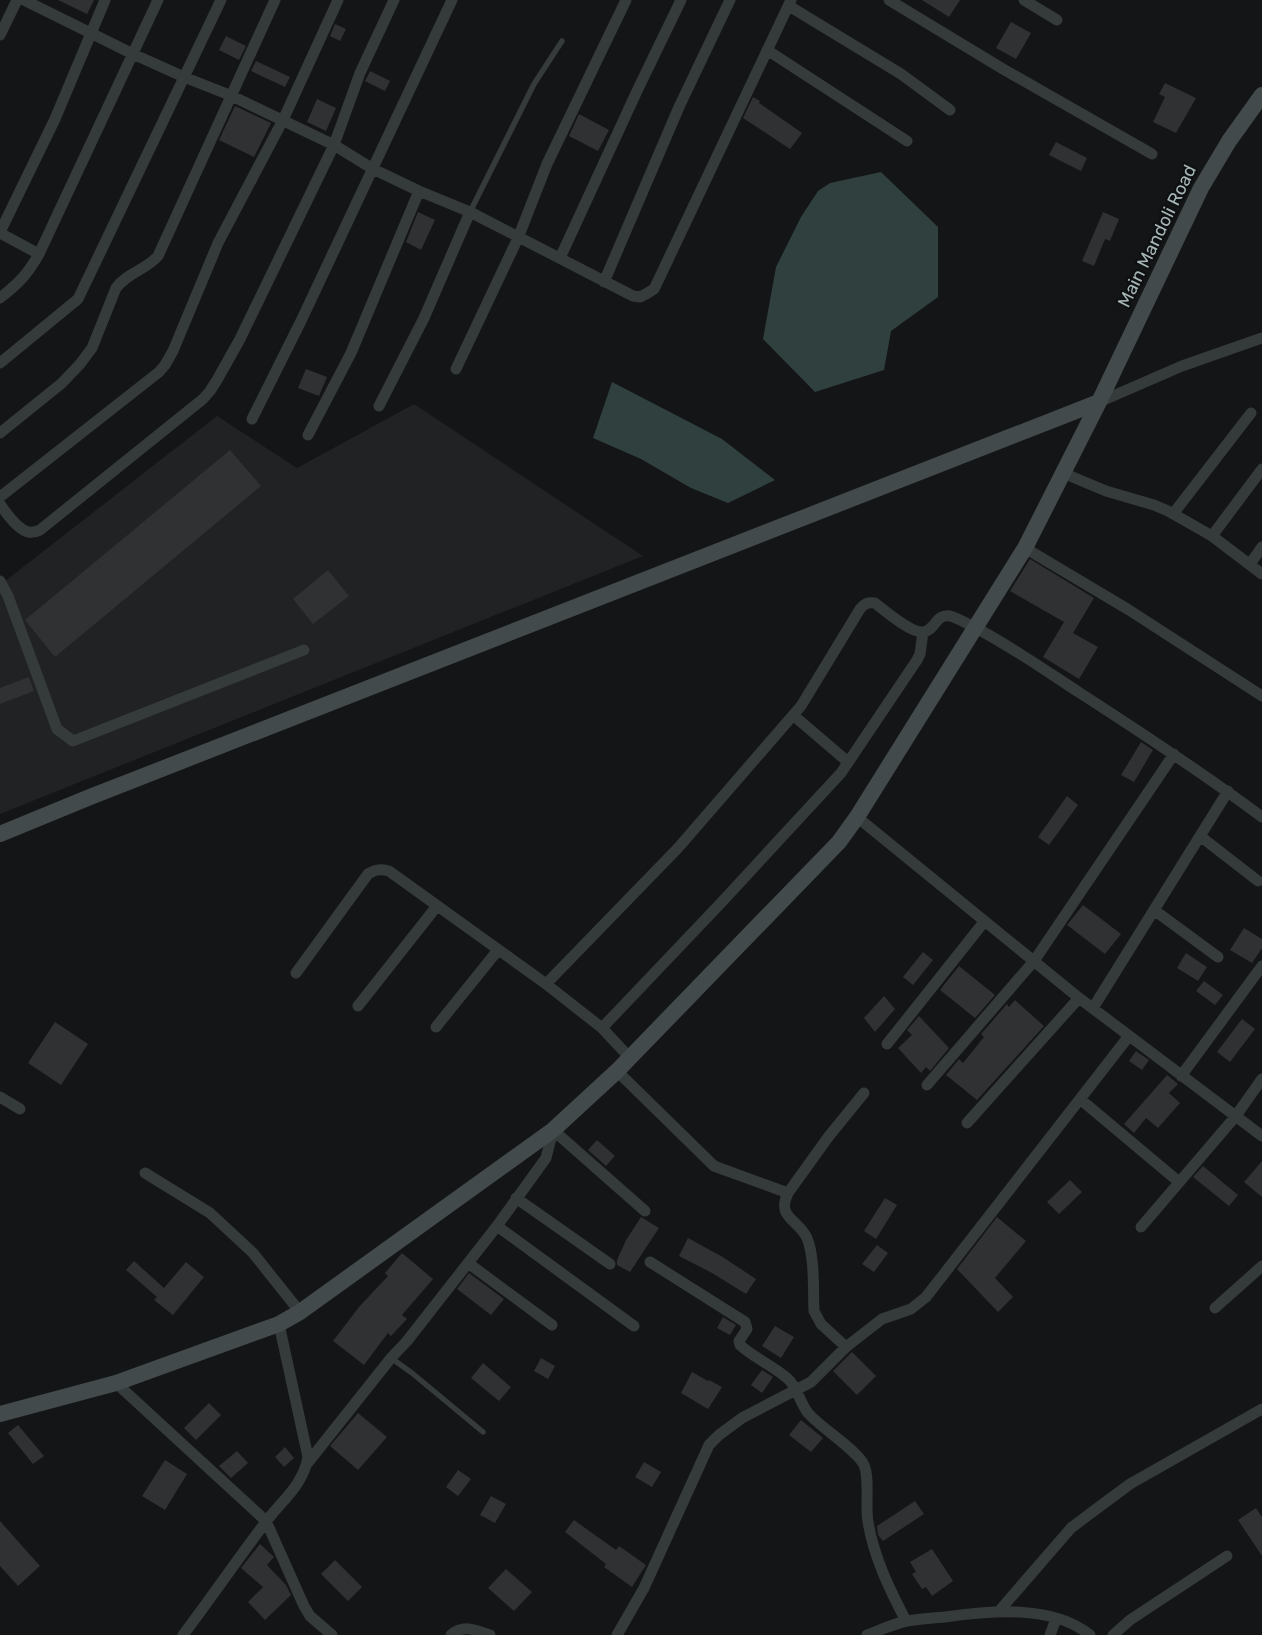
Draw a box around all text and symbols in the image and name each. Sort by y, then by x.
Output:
street label: Main Mandoli Road [1113,161,1201,311]

